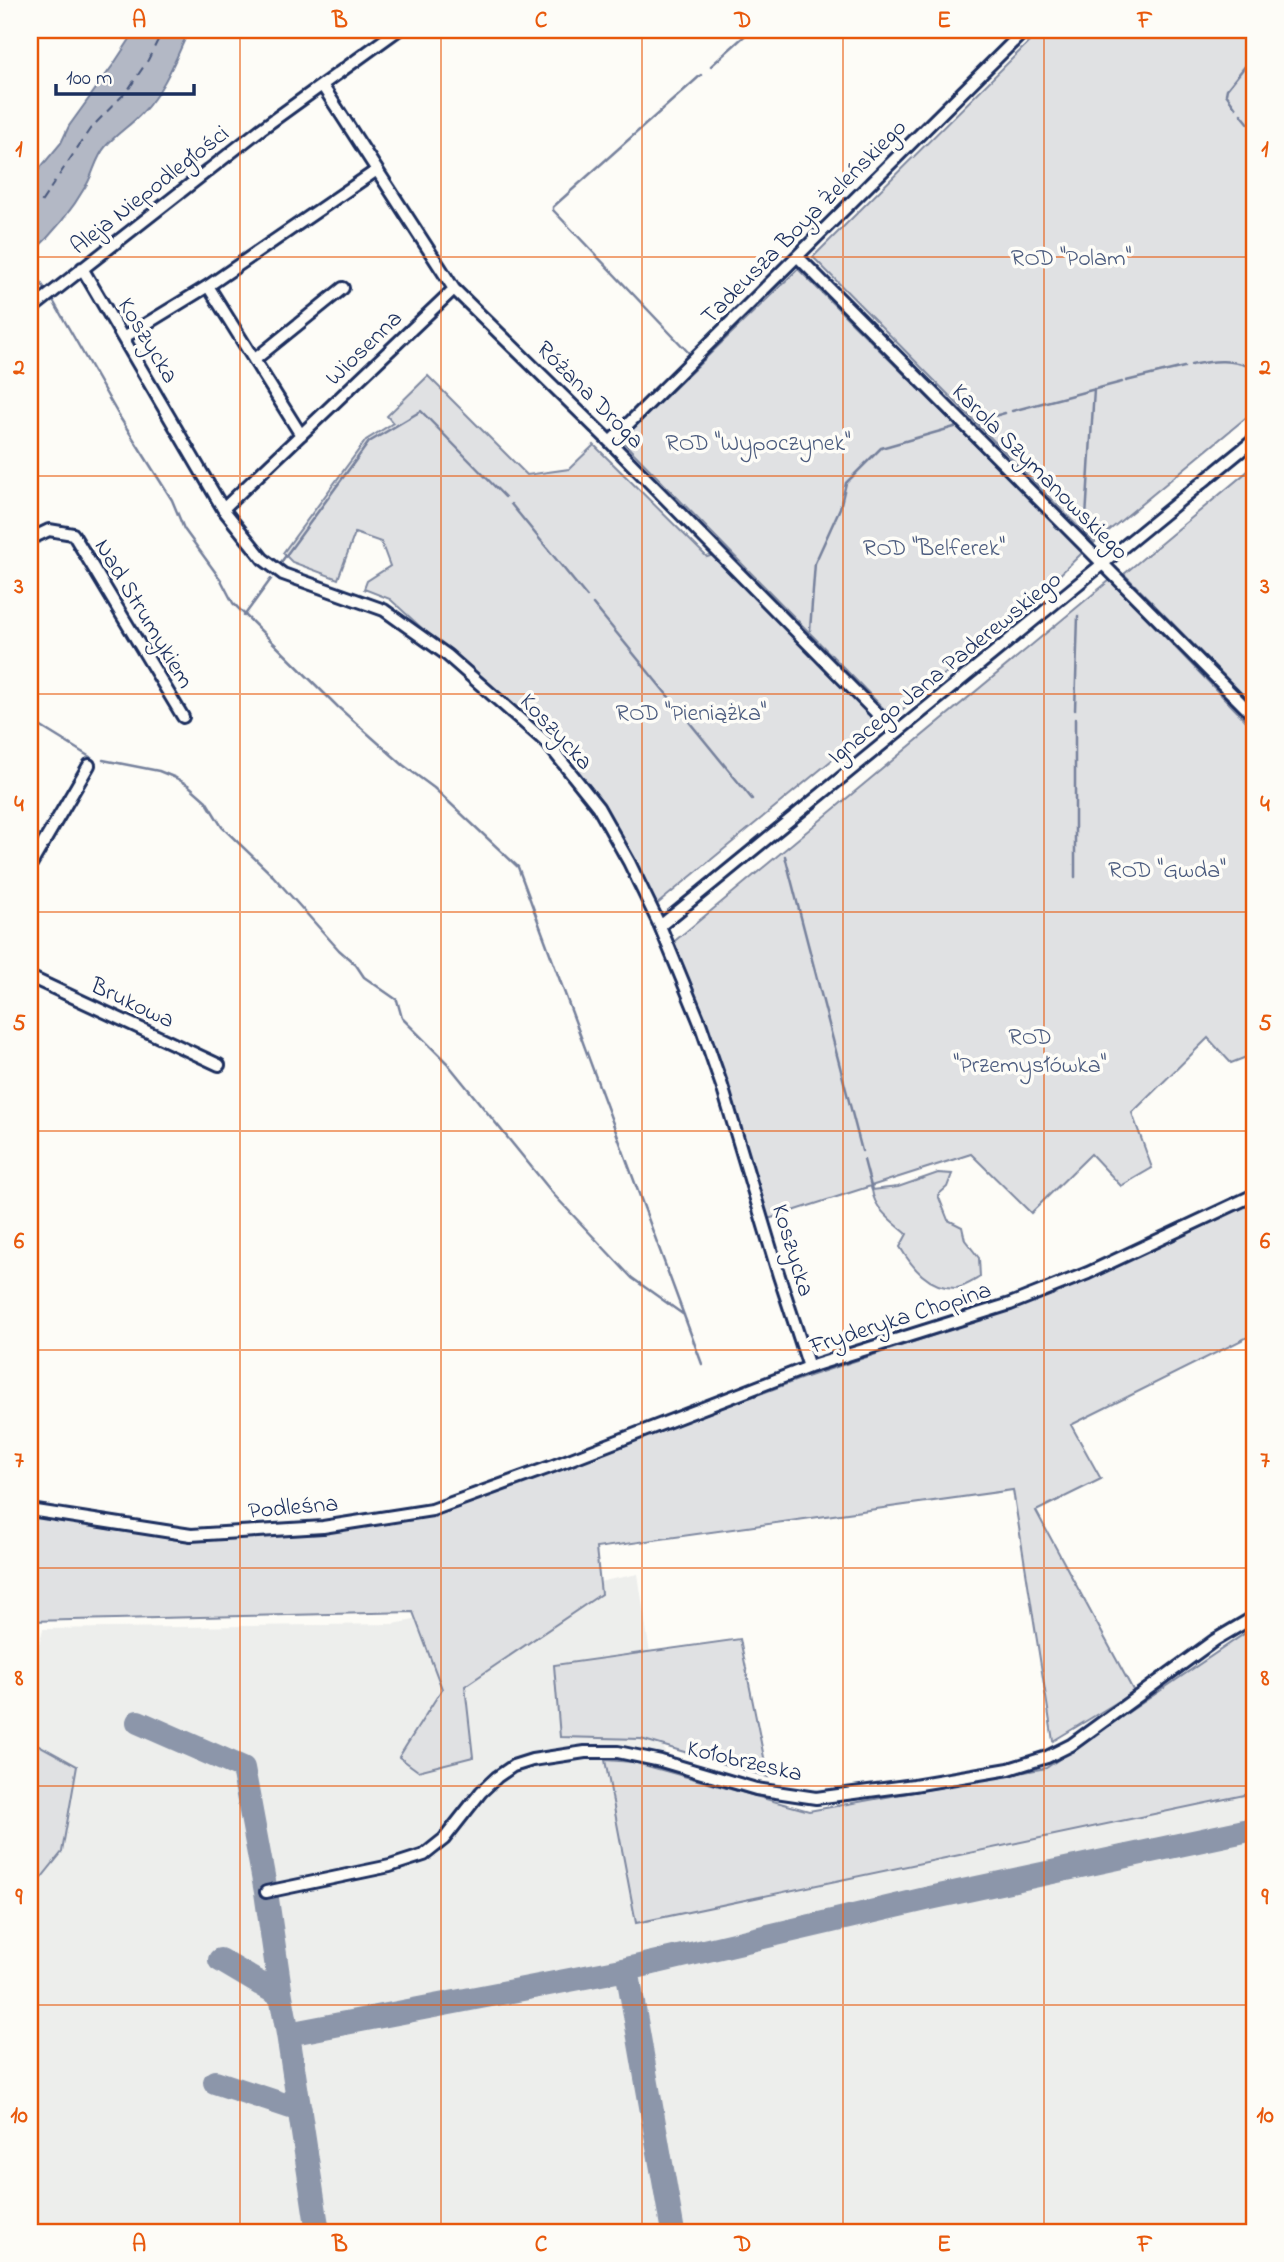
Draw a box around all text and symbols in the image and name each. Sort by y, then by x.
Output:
text: A [132,5,146,38]
text: B [331,5,348,38]
text: C [535,5,548,38]
text: D [734,5,751,38]
text: E [937,5,951,38]
text: F [1137,5,1153,38]
scale bar [56,52,194,96]
text: 100 m [66,64,112,94]
street label: Tadeusza Boya Żeleńskiego [694,112,916,334]
street label: Aleja Niepodległości [64,118,238,264]
text: 1 [15,134,23,167]
text: 1 [1261,134,1269,167]
park label: ROD "Polam" [1011,242,1131,277]
street label: Koszycka [107,292,186,391]
street label: Wiosenna [318,303,411,395]
street label: Różana Droga [527,334,651,458]
text: 2 [12,352,25,385]
text: 2 [1258,352,1271,385]
street label: Karola Szymanowskiego [942,376,1136,570]
park label: ROD "Wypoczynek" [665,427,851,463]
park label: ROD "Belferek" [863,532,1005,567]
street label: Nad Strumykiem [83,533,201,696]
street label: Ignacego Jana Paderewskiego [821,563,1070,774]
text: 3 [13,571,24,604]
text: 3 [1259,571,1270,604]
street label: Koszycka [509,686,600,780]
park label: ROD "Pieniążka" [616,697,766,732]
text: 4 [14,789,24,822]
text: 4 [1260,789,1270,822]
park label: ROD "Gwda" [1108,854,1226,889]
street label: Brukowa [83,969,180,1039]
text: 5 [12,1008,26,1041]
text: 5 [1258,1008,1272,1041]
park label: ROD "Przemysłówka" [954,1021,1106,1085]
street label: Koszycka [760,1200,822,1301]
text: 6 [14,1226,25,1259]
text: 6 [1260,1226,1271,1259]
street label: Fryderyka Chopina [805,1274,996,1366]
text: 7 [14,1445,24,1478]
text: 7 [1260,1445,1270,1478]
street label: Podleśna [247,1487,340,1530]
text: 8 [14,1663,24,1696]
text: 8 [1260,1663,1270,1696]
street label: Kołobrzeska [683,1732,805,1793]
text: 9 [15,1882,24,1915]
text: 9 [1261,1882,1270,1915]
text: 10 [10,2100,28,2133]
text: 10 [1256,2100,1274,2133]
text: A [132,2229,146,2262]
text: B [331,2229,348,2262]
text: C [535,2229,548,2262]
text: D [734,2229,751,2262]
text: E [937,2229,951,2262]
text: F [1137,2229,1153,2262]

